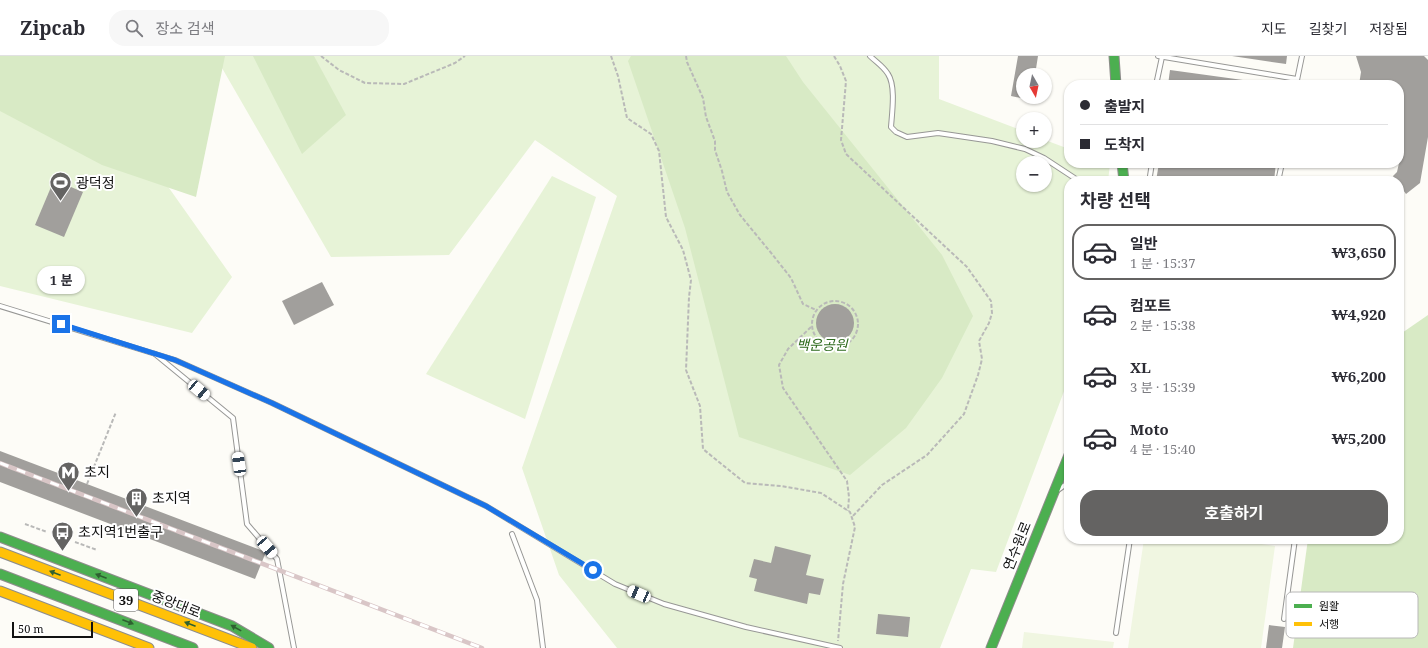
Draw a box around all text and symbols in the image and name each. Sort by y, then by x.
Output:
search box [109,10,389,46]
text: Zipcab [20,15,85,41]
icon: search [123,17,145,39]
text: 장소 검색 [155,18,214,38]
text: 지도 [1261,19,1287,38]
text: 길찾기 [1309,19,1347,38]
text: 저장됨 [1369,19,1408,38]
north arrow [1016,68,1052,104]
map controls [1016,68,1052,192]
text: 출발지 [1104,96,1145,116]
button: + [1016,112,1052,148]
text: 도착지 [1104,134,1145,154]
button: − [1016,156,1052,192]
sports icon: 광덕정 [48,170,74,203]
place label: 광덕정 [76,173,115,192]
text: 차량 선택 [1080,188,1151,212]
text: 일반 [1130,233,1158,253]
icon: car [1082,234,1118,270]
text: ₩3,650 [1332,242,1386,262]
text: 1 분 · 15:37 [1130,254,1195,272]
callout: 1 분 [37,266,85,294]
text: 1 분 [50,271,72,289]
text: 컴포트 [1130,295,1171,315]
icon: car [1082,296,1118,332]
text: ₩4,920 [1332,304,1386,324]
route end [52,315,70,333]
text: 2 분 · 15:38 [1130,316,1195,334]
park label: 백운공원 [796,335,849,354]
text: XL [1130,357,1151,377]
icon: car [1082,358,1118,394]
text: ₩6,200 [1332,366,1386,386]
car [186,378,212,402]
text: 3 분 · 15:39 [1130,378,1195,396]
text: Moto [1130,419,1169,439]
icon: car [1082,420,1118,456]
text: ₩5,200 [1332,428,1386,448]
text: 4 분 · 15:40 [1130,440,1195,458]
car [231,451,247,477]
metro station icon: 초지 [55,459,81,492]
place label: 초지 [84,462,110,481]
building icon: 초지역 [123,485,149,518]
place label: 초지역 [152,488,191,507]
button: 호출하기 [1080,490,1388,536]
street label: 연수원로 [998,518,1035,573]
bus stop icon: 초지역1번출구 [49,519,75,552]
place label: 초지역1번출구 [78,522,163,541]
car [255,534,279,560]
route start [584,561,602,579]
one-way arrow [48,570,60,576]
one-way arrow [95,573,107,579]
car [626,584,652,604]
street label: 중앙대로 [149,585,204,622]
road number: 39 [114,589,138,611]
legend [1286,592,1418,638]
text: 원활 [1319,598,1339,613]
text: 서행 [1319,616,1339,631]
scale bar [12,620,93,639]
one-way arrow [122,620,134,626]
text: 50 m [18,621,44,636]
one-way arrow [183,621,195,627]
one-way arrow [230,625,242,631]

